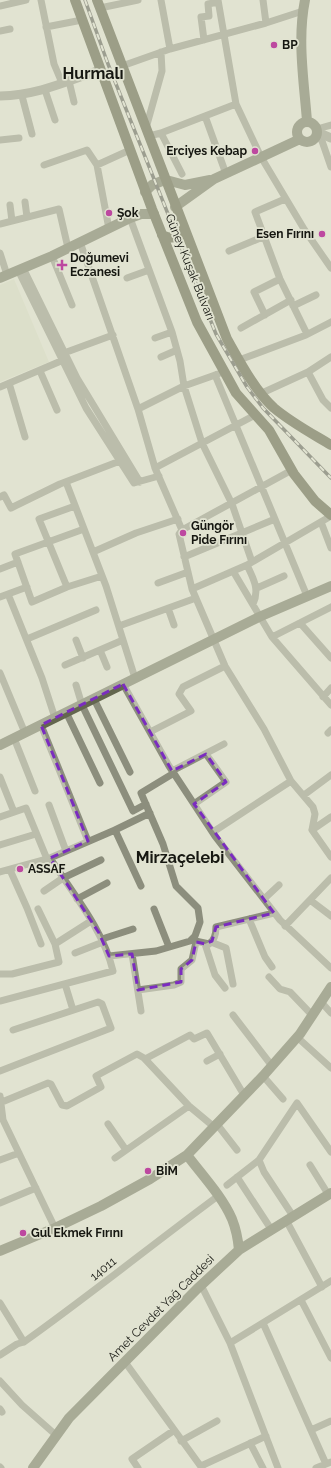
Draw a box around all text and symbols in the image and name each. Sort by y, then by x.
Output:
place label: BP [282,38,298,52]
marker: BP [269,40,279,50]
district label: Hurmalı [62,64,124,83]
place label: Erciyes Kebap [166,144,247,158]
marker: Erciyes Kebap [250,146,260,156]
place label: Şok [117,206,139,220]
marker: Şok [104,208,114,218]
street label: Güney Kuşak Bulvarı [162,212,218,322]
place label: Esen Fırını [256,227,314,241]
marker: Esen Fırını [317,229,327,239]
place label: Doğumevi Eczanesi [70,251,129,279]
marker: Doğumevi Eczanesi [57,260,67,270]
place label: Güngör Pide Fırını [191,519,247,547]
marker: Güngör Pide Fırını [178,528,188,538]
district label: Mirzaçelebi [136,848,224,867]
place label: ASSAF [28,862,66,876]
marker: ASSAF [15,864,25,874]
place label: BİM [156,1163,178,1178]
marker: BİM [143,1166,153,1176]
place label: Gul Ekmek Fırını [31,1226,123,1240]
marker: Gul Ekmek Fırını [18,1228,28,1238]
street label: Amet Cevdet Yağ Caddesi [105,1252,217,1364]
street label: 14011 [87,1254,119,1284]

